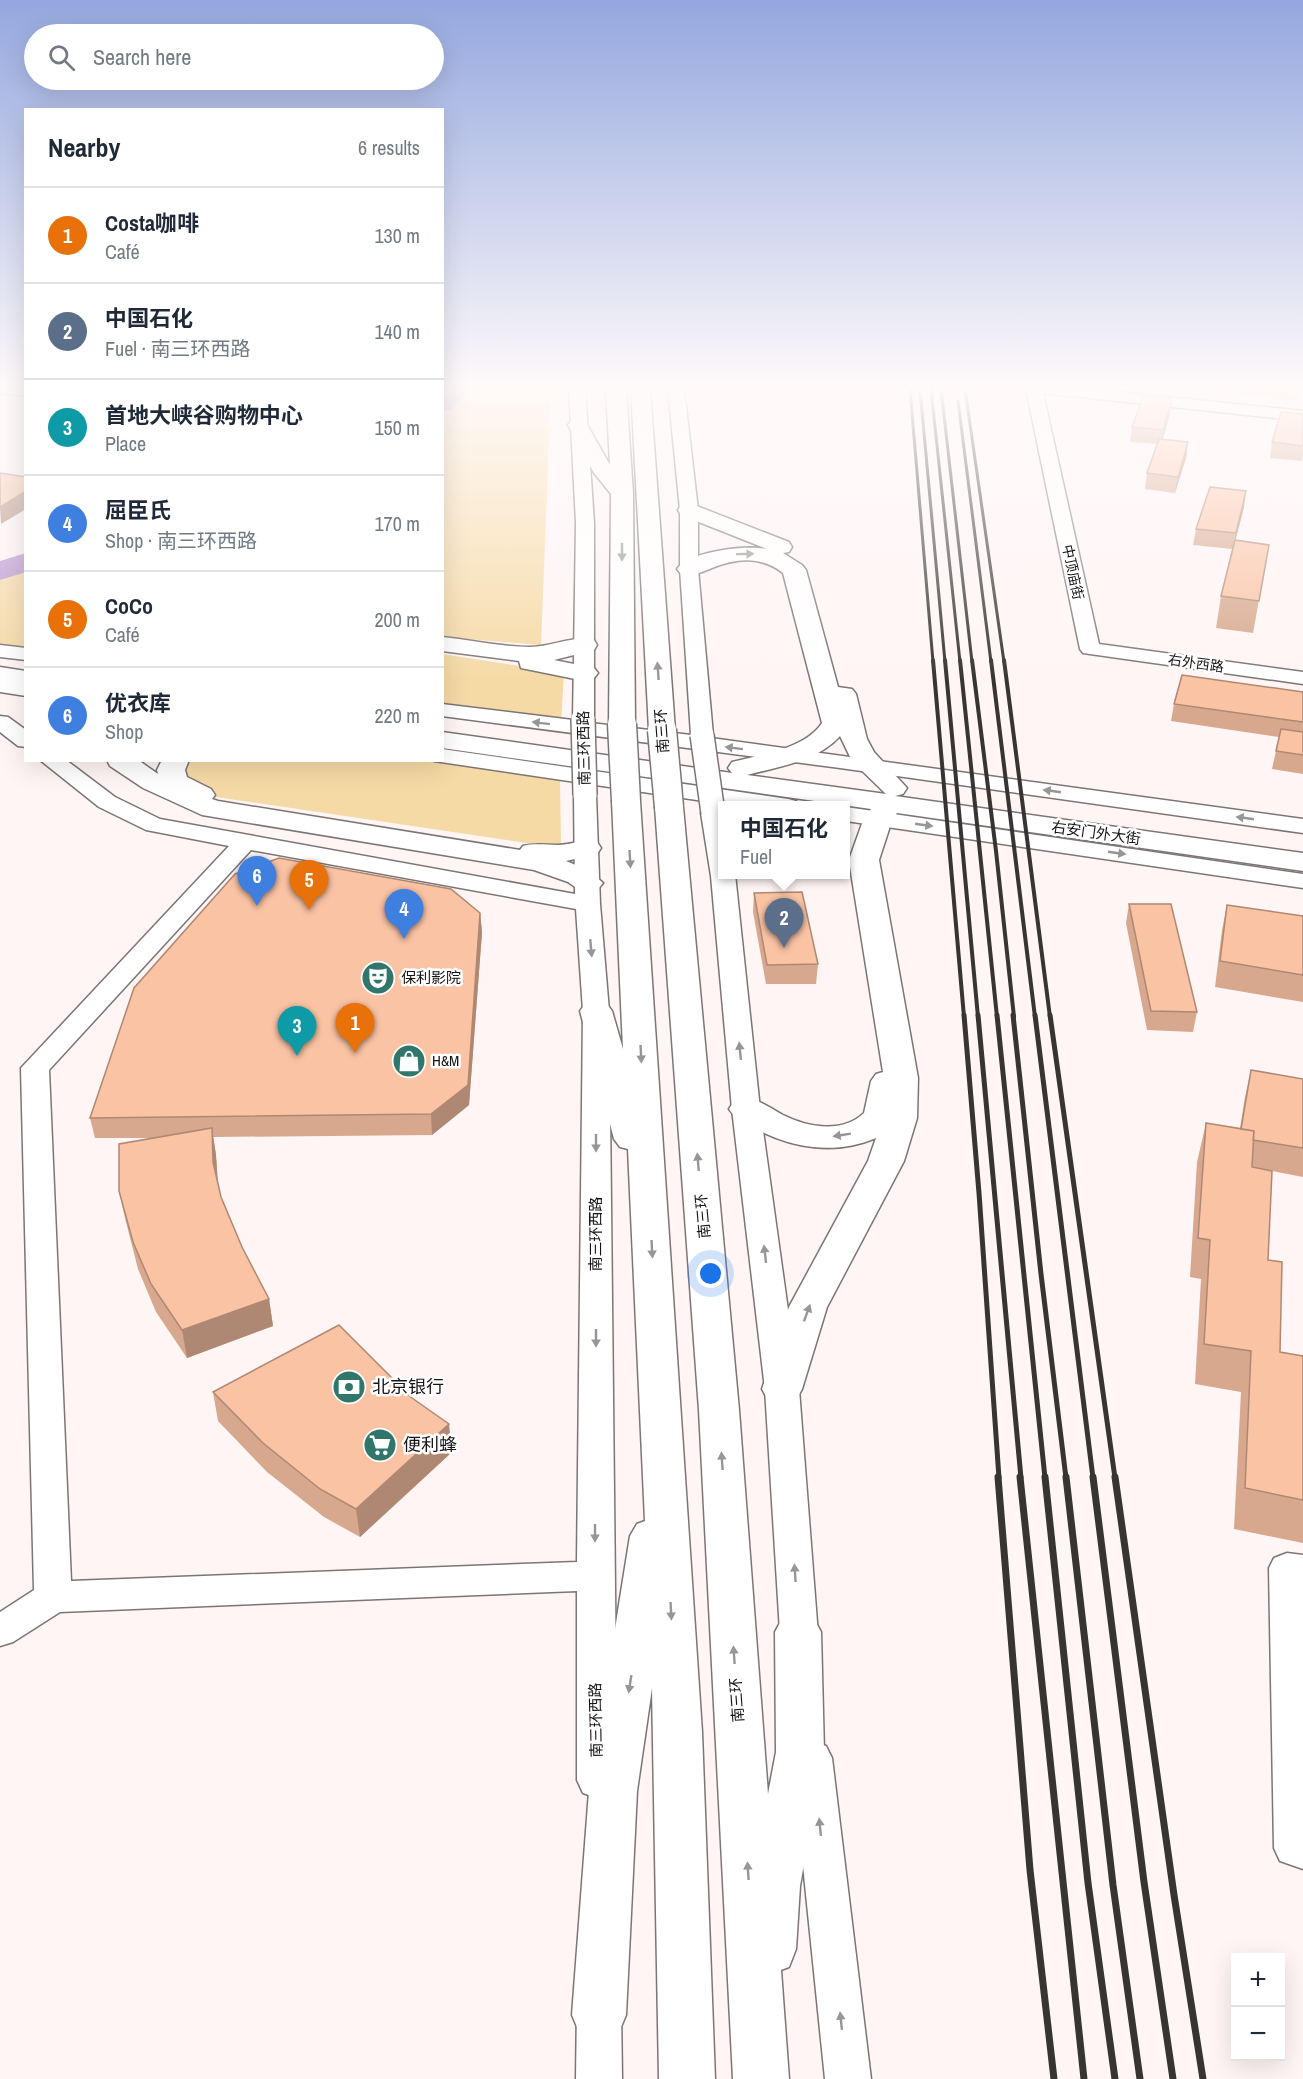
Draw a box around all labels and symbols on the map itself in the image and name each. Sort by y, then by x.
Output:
one-way arrow [617,542,627,561]
street label: 中顶庙街 [1058,543,1088,601]
one-way arrow [736,549,755,558]
street label: 右外西路 [1167,650,1225,676]
one-way arrow [653,662,663,681]
street label: 南三环 [649,708,674,754]
street label: 南三环西路 [572,710,595,786]
one-way arrow [531,718,550,727]
one-way arrow [724,743,743,752]
one-way arrow [1042,787,1061,796]
one-way arrow [1235,814,1254,823]
street label: 右安门外大街 [1050,816,1142,849]
one-way arrow [915,821,934,830]
one-way arrow [1108,849,1127,858]
one-way arrow [625,850,634,869]
pin: 6 [238,856,276,906]
pin: 5 [290,860,328,910]
pin: 4 [384,890,424,939]
pin: 2 [764,898,804,948]
one-way arrow [586,939,596,958]
theatre icon: 保利影院 [360,960,396,996]
place label: 保利影院 [401,967,461,988]
pin: 1 [336,1004,374,1053]
pin: 3 [278,1006,316,1056]
one-way arrow [735,1041,745,1060]
shop icon: H&M [391,1043,427,1079]
one-way arrow [636,1045,645,1064]
place label: H&M [432,1050,459,1071]
one-way arrow [833,1131,852,1140]
one-way arrow [591,1133,601,1152]
one-way arrow [693,1152,703,1171]
street label: 南三环 [690,1193,715,1239]
street label: 南三环西路 [585,1196,606,1272]
one-way arrow [647,1239,656,1258]
one-way arrow [760,1244,769,1263]
your location [696,1259,725,1288]
one-way arrow [802,1304,812,1322]
one-way arrow [591,1328,601,1347]
bank icon: 北京银行 [331,1369,367,1405]
place label: 北京银行 [372,1374,444,1399]
supermarket icon: 便利蜂 [362,1427,398,1463]
place label: 便利蜂 [403,1432,457,1457]
one-way arrow [717,1451,727,1470]
one-way arrow [590,1523,600,1542]
one-way arrow [790,1564,799,1583]
one-way arrow [667,1602,676,1621]
one-way arrow [730,1646,739,1665]
one-way arrow [626,1675,635,1694]
street label: 南三环 [724,1677,749,1723]
street label: 南三环西路 [584,1682,607,1758]
one-way arrow [815,1817,825,1836]
one-way arrow [743,1861,753,1880]
one-way arrow [836,2011,846,2030]

